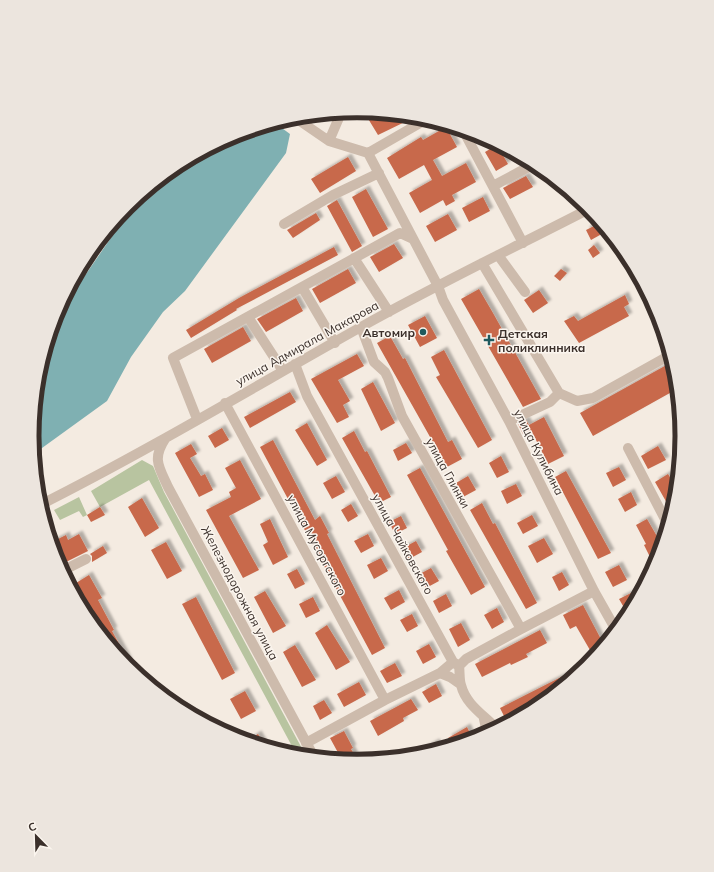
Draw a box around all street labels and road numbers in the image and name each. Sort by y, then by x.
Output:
street label: улица Адмирала Макарова [233,297,381,389]
street label: улица Кулибина [511,406,567,498]
street label: улица Глинки [423,435,473,511]
street label: улица Чайковского [369,491,437,597]
street label: улица Мусоргского [284,492,350,598]
street label: Железнодорожная улица [198,523,282,663]

